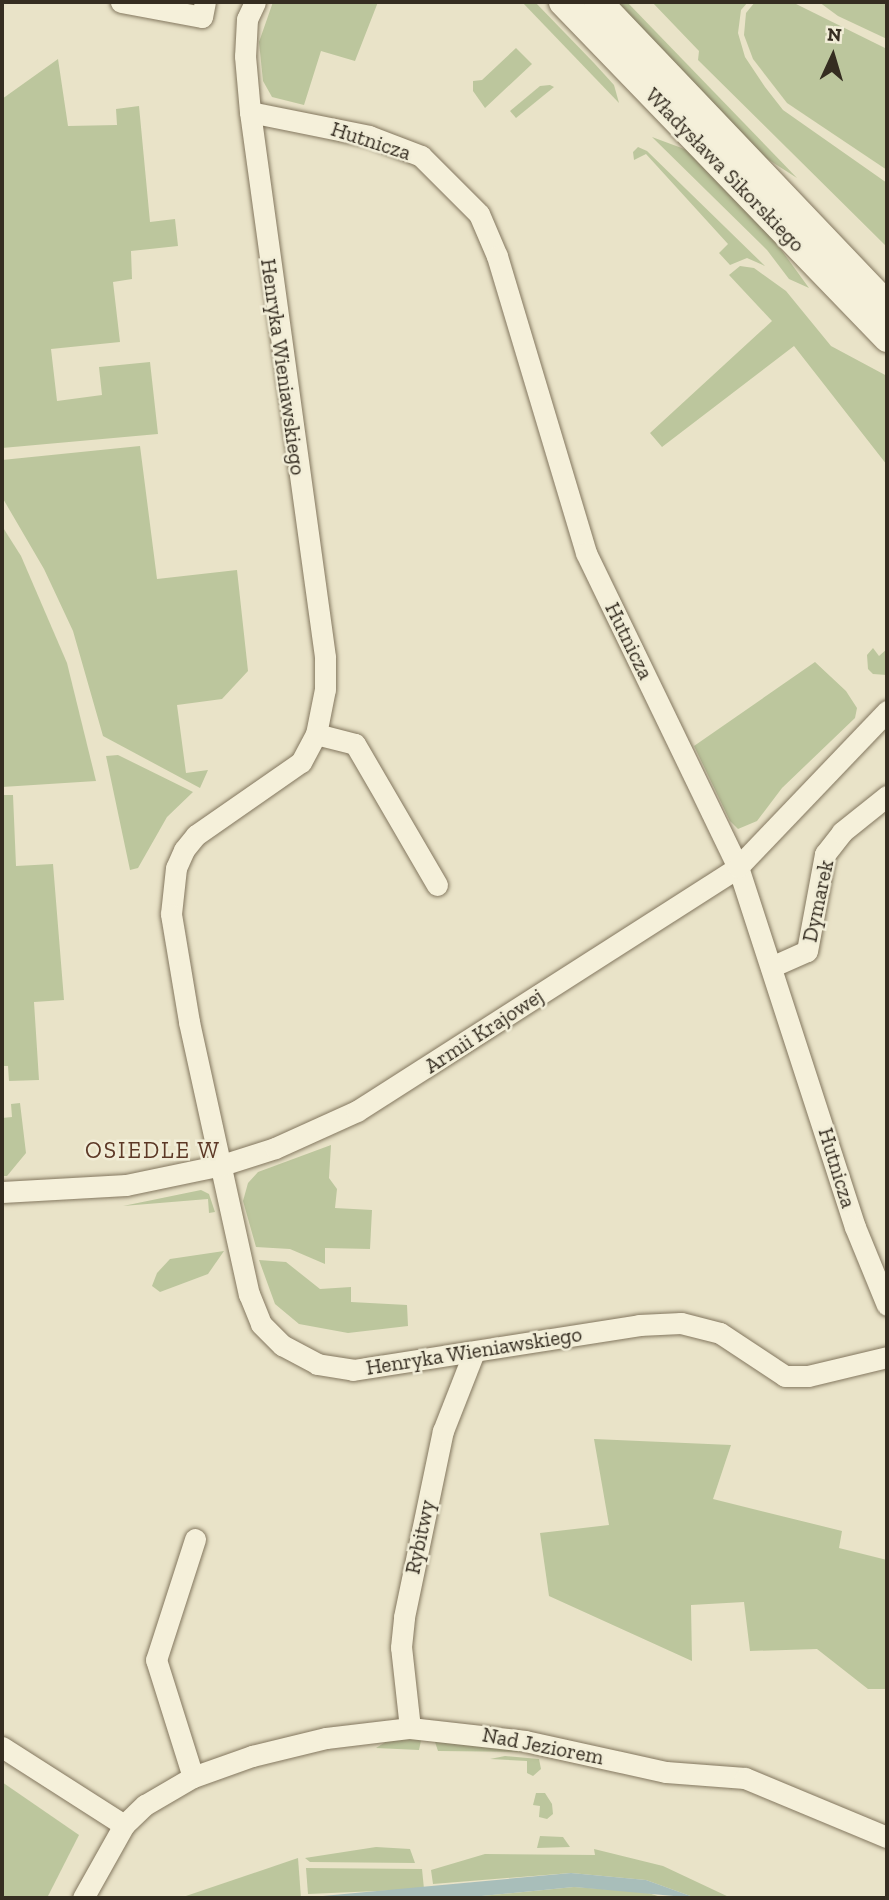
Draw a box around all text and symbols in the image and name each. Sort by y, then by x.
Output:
north arrow [798,21,868,91]
text: N [826,23,843,47]
street label: Władysława Sikorskiego [640,83,810,257]
street label: Hutnicza [328,116,414,166]
street label: Henryka Wieniawskiego [255,257,311,477]
street label: Hutnicza [600,598,658,684]
street label: Dymarek [797,858,839,944]
street label: Armii Krajowej [420,983,548,1079]
street label: Hutnicza [813,1125,861,1211]
district label: OSIEDLE W [86,1136,220,1164]
street label: Henryka Wieniawskiego [364,1321,584,1381]
street label: Rybitwy [400,1498,440,1576]
street label: Nad Jeziorem [480,1722,606,1770]

